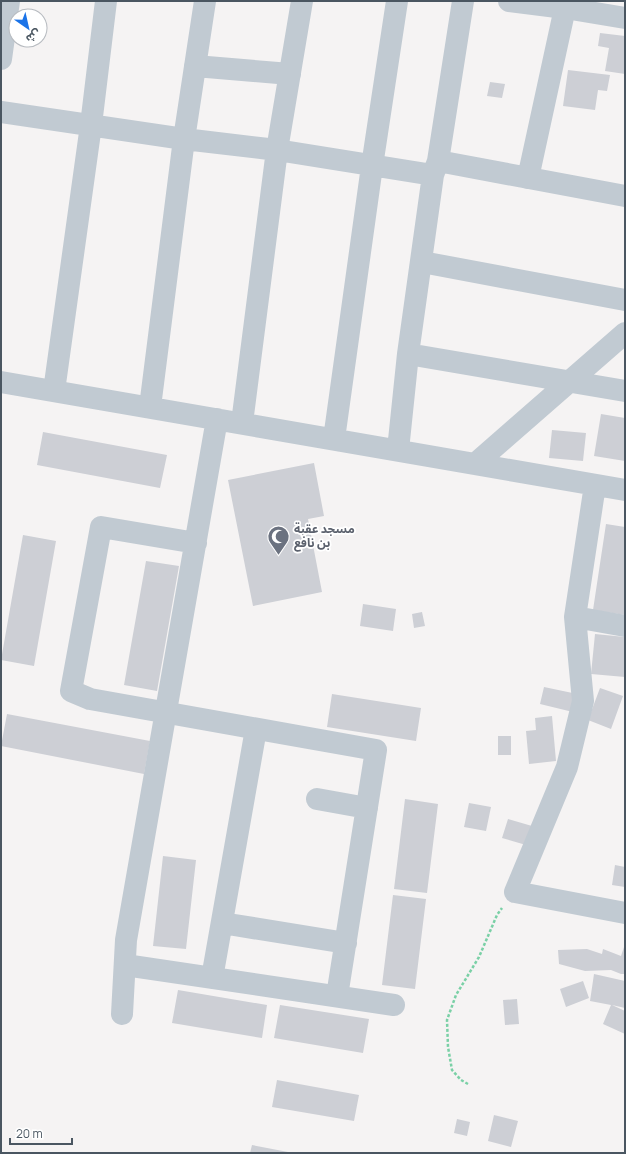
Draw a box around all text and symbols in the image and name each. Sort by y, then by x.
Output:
north arrow [8,8,48,48]
text: ش [23,26,44,47]
place label: مسجد عقبة بن نافع [294,520,355,552]
mosque icon: مسجد عقبة بن نافع [266,523,292,556]
scale bar [10,1120,72,1146]
text: 20 m [16,1125,43,1142]

